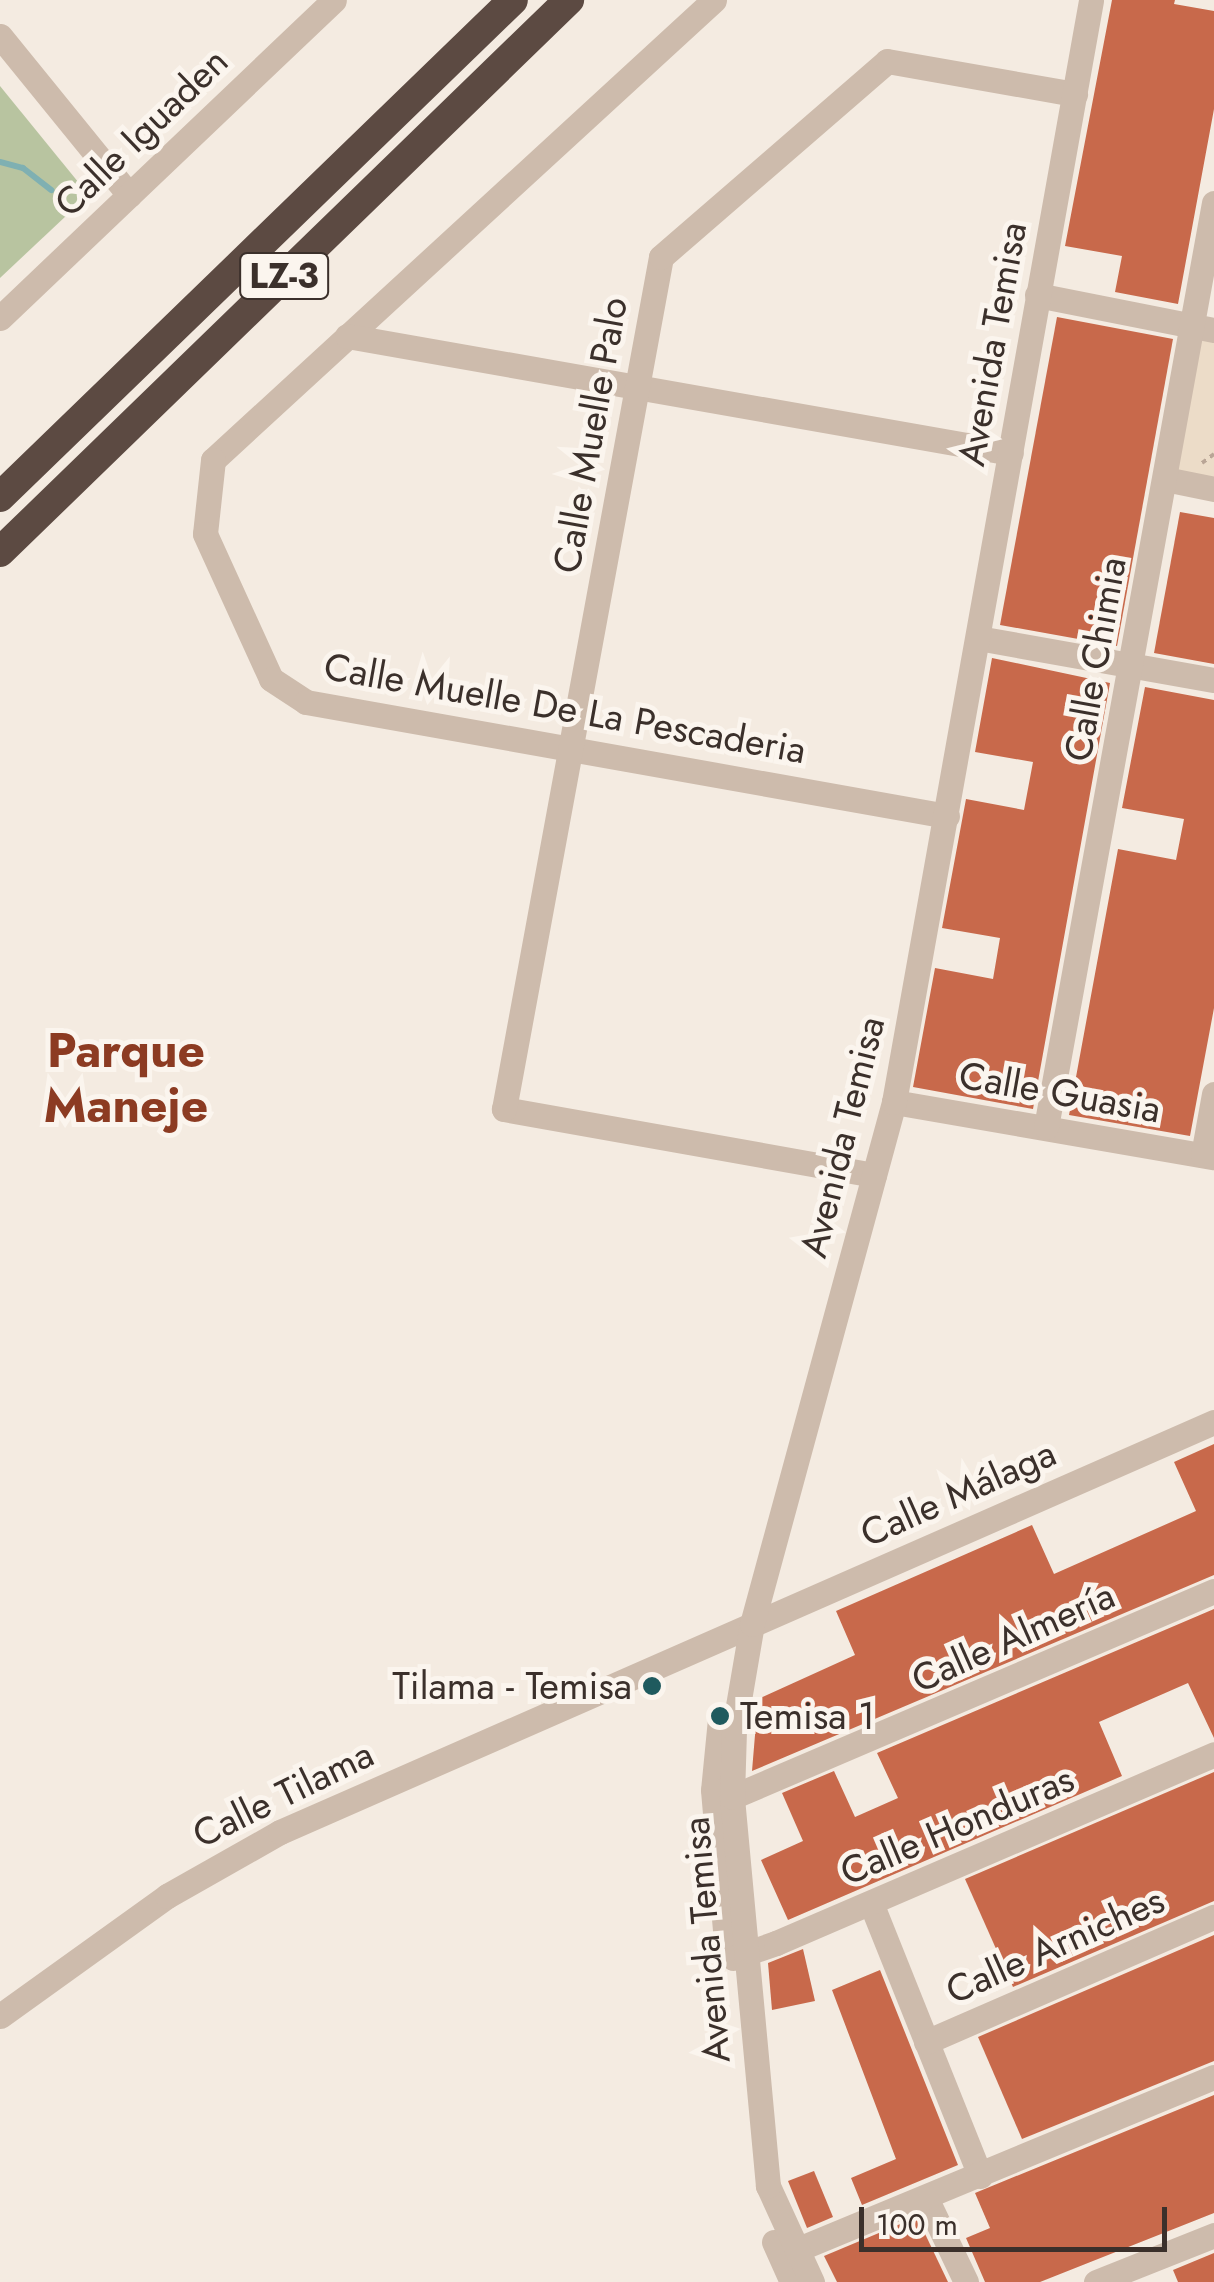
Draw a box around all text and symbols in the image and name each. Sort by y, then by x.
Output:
street label: Calle Iguaden [45,38,237,226]
street label: Avenida Temisa [948,219,1036,469]
road number: LZ-3 [239,246,329,306]
street label: Calle Muelle Palo [543,294,637,576]
street label: Calle Chimia [1055,553,1135,765]
street label: Calle Muelle De La Pescaderia [320,643,810,773]
street label: Avenida Temisa [790,1012,894,1262]
district label: Parque Maneje [44,1021,208,1134]
street label: Calle Guasia [956,1052,1164,1132]
street label: Calle Málaga [853,1430,1063,1556]
street label: Calle Almería [905,1572,1121,1702]
place label: Tilama - Temisa [392,1663,632,1709]
marker: Tilama - Temisa [641,1675,663,1697]
place label: Temisa 1 [740,1693,875,1739]
marker: Temisa 1 [709,1705,731,1727]
street label: Calle Tilama [185,1731,381,1857]
street label: Calle Honduras [834,1755,1080,1895]
street label: Avenida Temisa [673,1815,739,2065]
street label: Calle Arniches [939,1877,1171,2013]
scale bar [864,2187,1172,2249]
text: 100 m [876,2203,958,2246]

